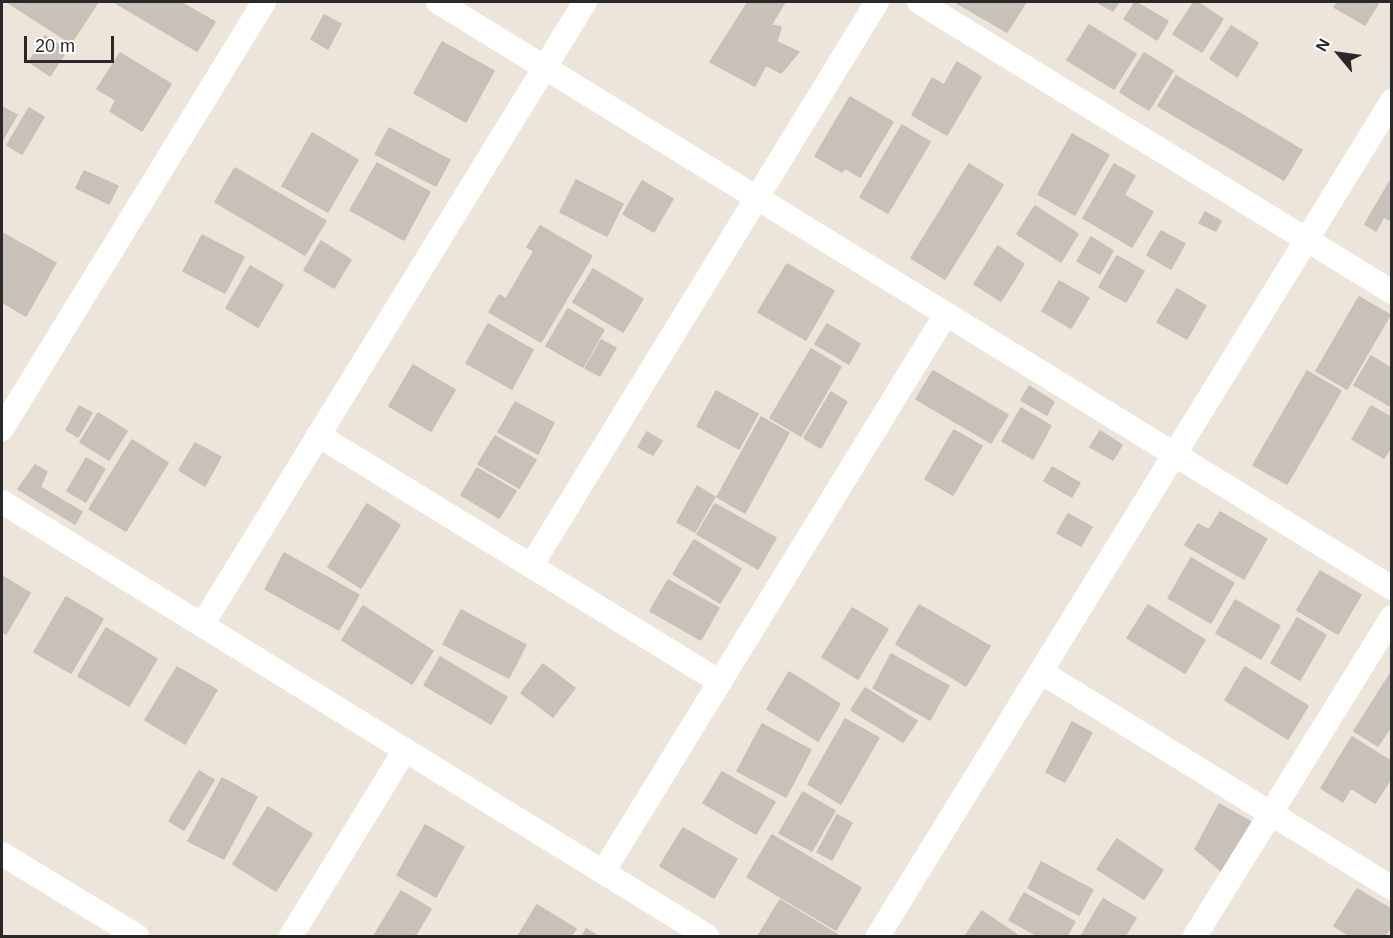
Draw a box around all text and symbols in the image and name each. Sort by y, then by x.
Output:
scale bar [27,24,117,62]
north arrow [1309,24,1369,84]
text: 20 m [35,36,75,56]
text: N [1313,36,1333,54]

